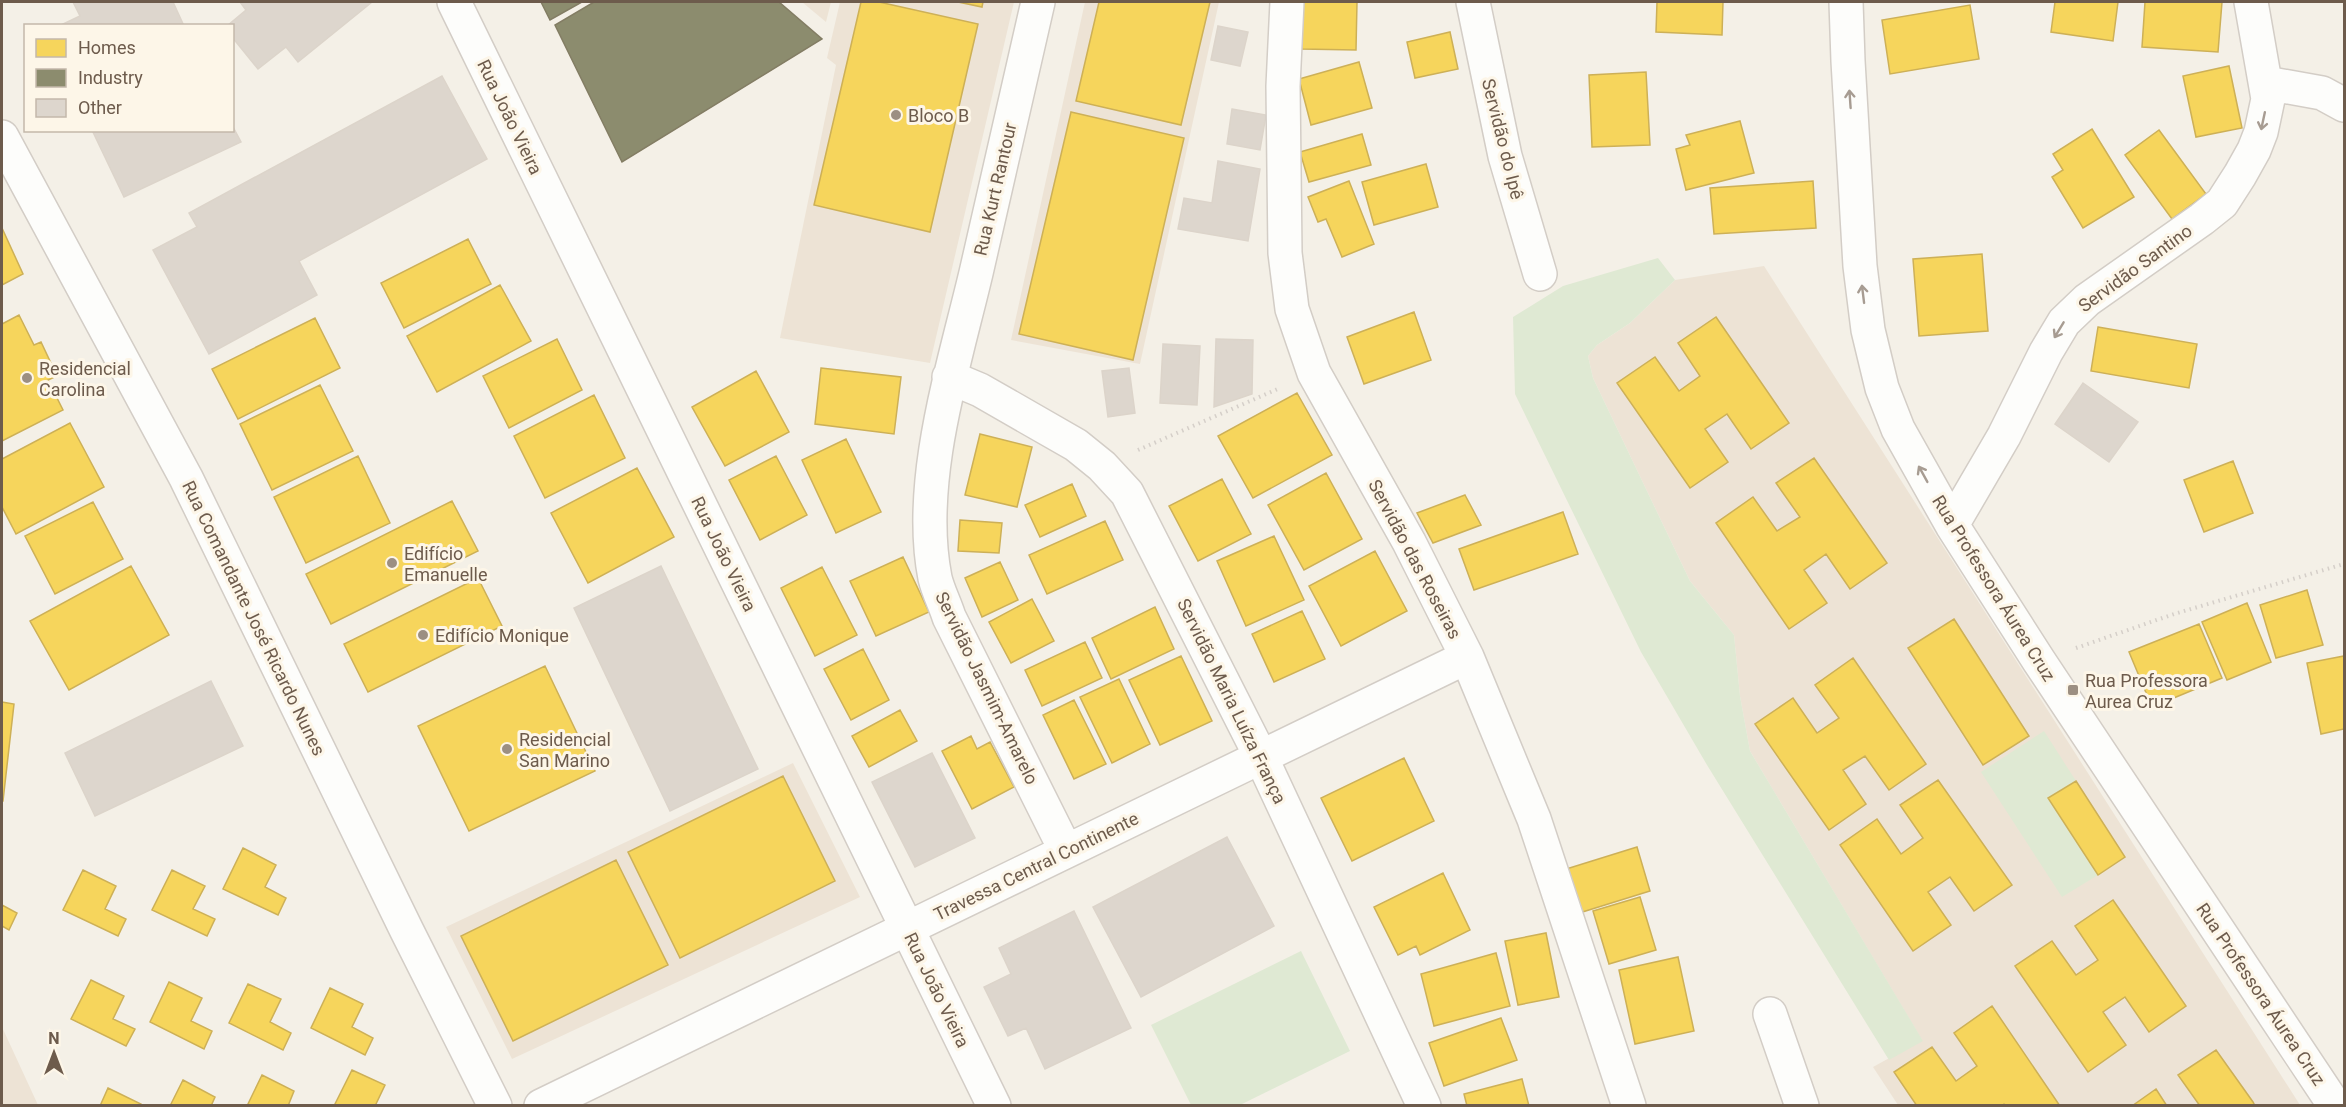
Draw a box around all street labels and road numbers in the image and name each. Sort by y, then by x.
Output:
street label: Rua João Vieira [473,56,547,178]
street label: Servidão do Ipê [1478,76,1528,202]
street label: Rua Kurt Rantour [969,120,1021,258]
street label: Servidão Santino [2074,220,2196,316]
street label: Servidão das Roseiras [1364,476,1466,642]
street label: Rua Comandante José Ricardo Nunes [178,477,330,759]
street label: Rua Professora Áurea Cruz [1928,491,2060,685]
street label: Rua João Vieira [687,493,761,615]
street label: Servidão Jasmim-Amarelo [931,588,1043,788]
street label: Servidão Maria Luíza França [1173,595,1291,807]
street label: Travessa Central Continente [930,807,1142,925]
street label: Rua Professora Áurea Cruz [2192,899,2330,1089]
street label: Rua João Vieira [900,929,974,1051]

